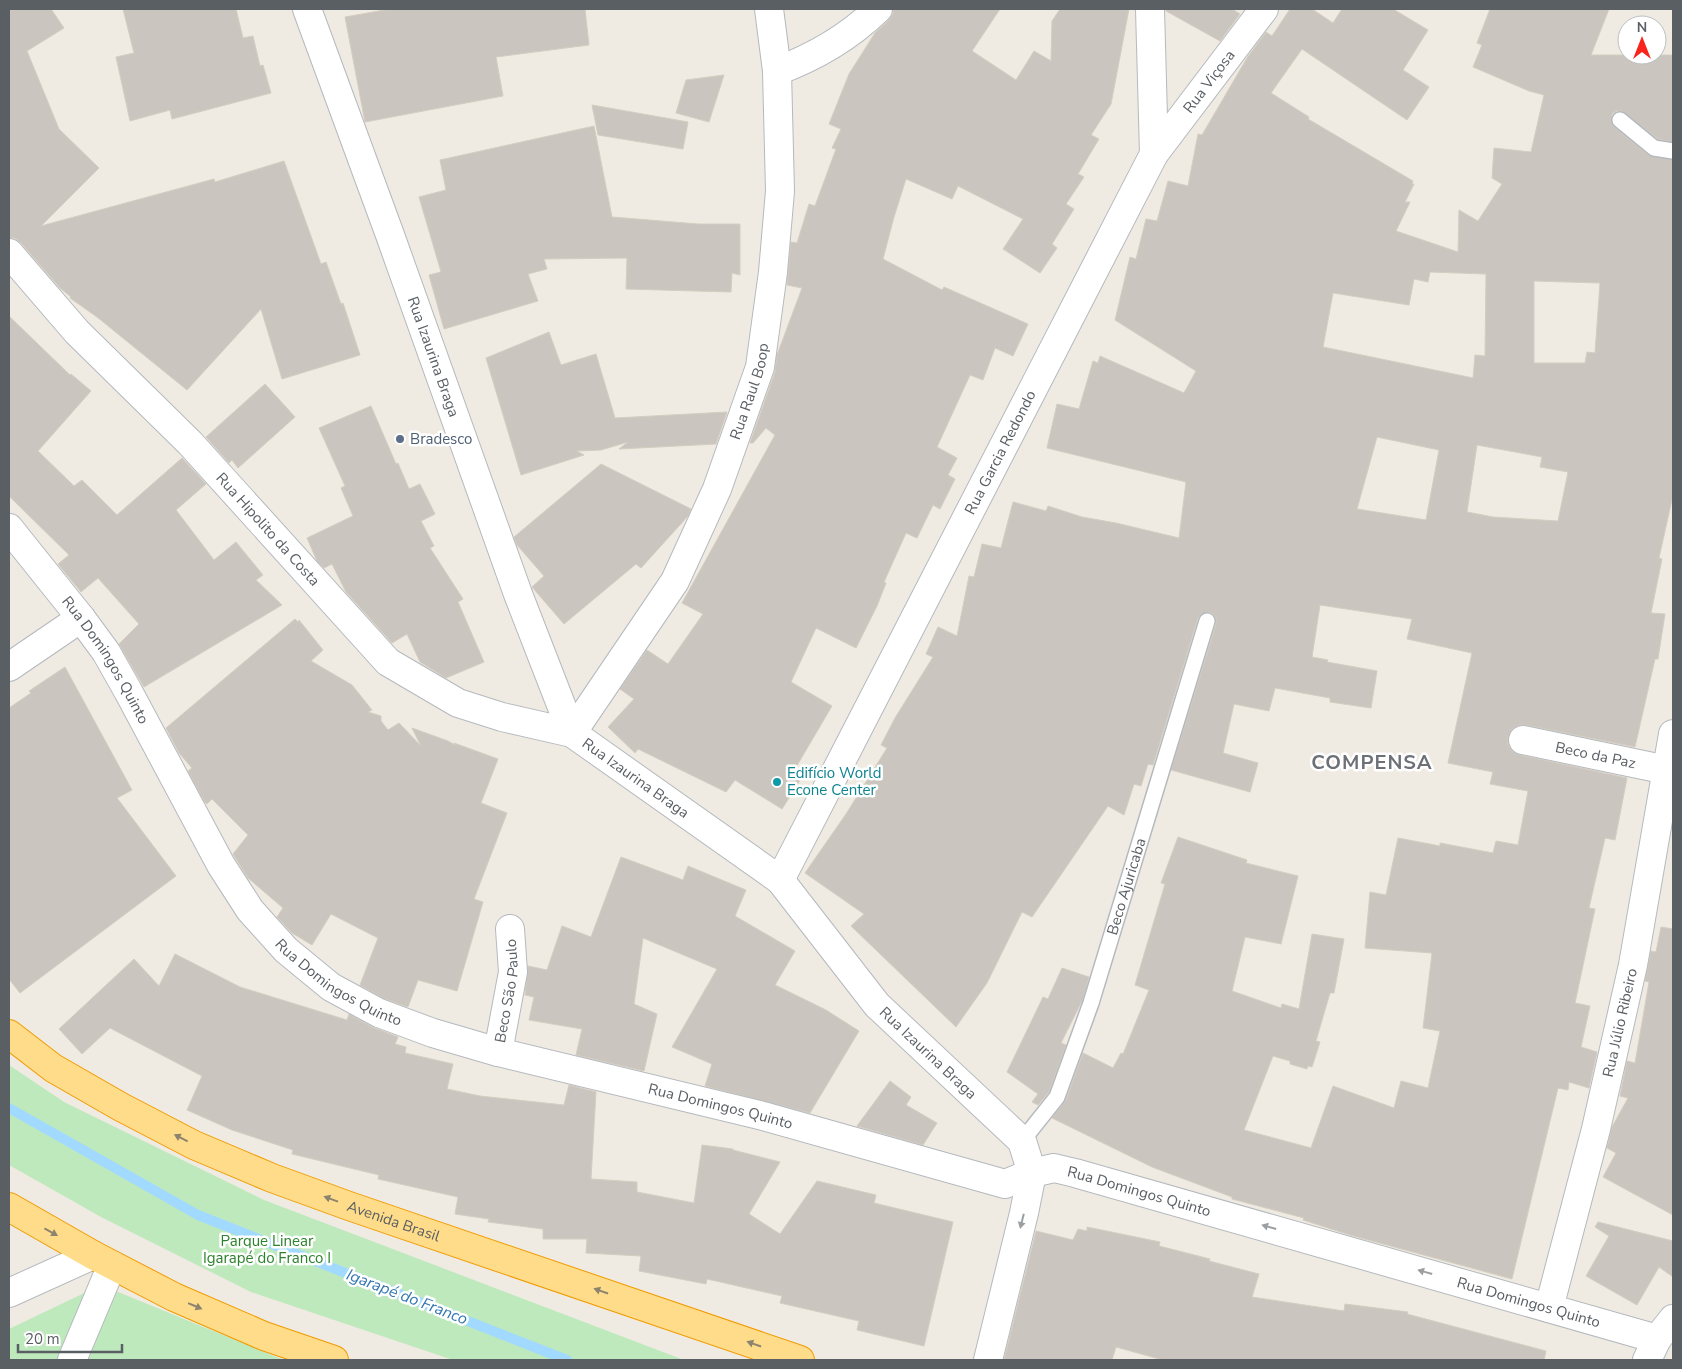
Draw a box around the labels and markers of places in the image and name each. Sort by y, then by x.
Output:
place label: Bradesco [410,429,472,449]
marker: Bradesco [394,433,406,445]
place label: Edifício World Econe Center [787,763,881,800]
marker: Edifício World Econe Center [771,776,783,788]

